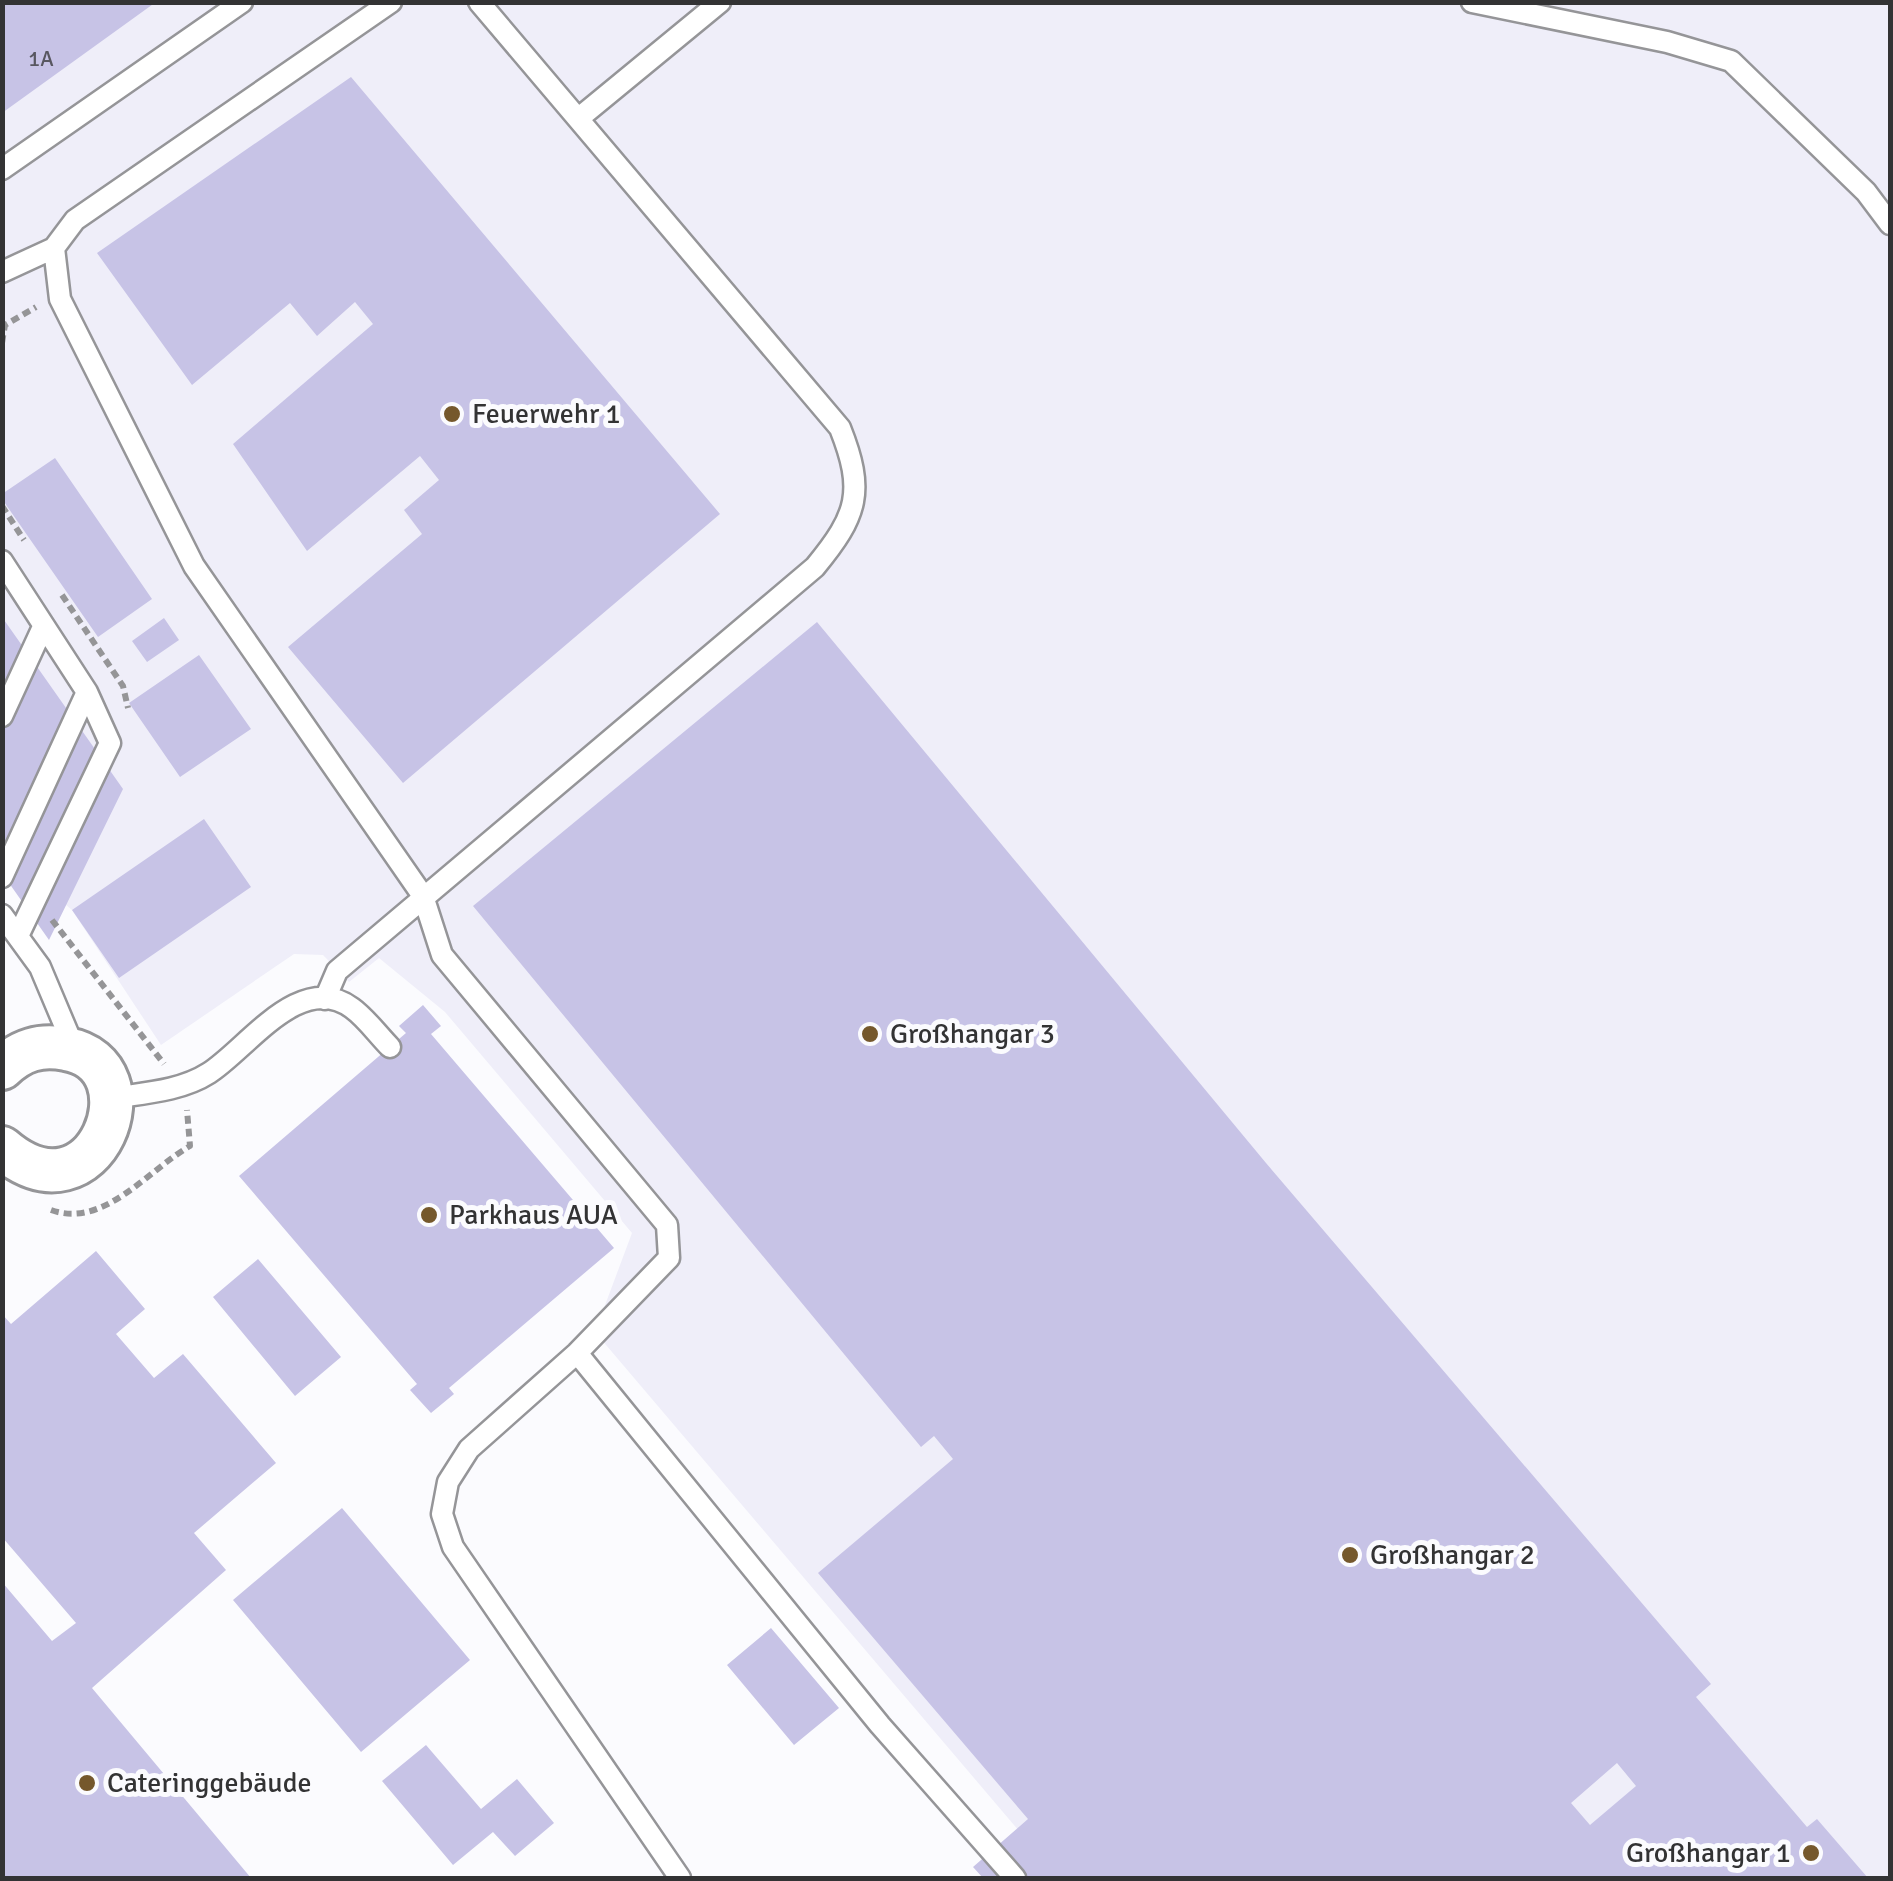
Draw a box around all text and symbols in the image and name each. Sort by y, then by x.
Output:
house number: 1A [28,45,54,72]
place label: Feuerwehr 1 [472,397,621,431]
marker: Feuerwehr 1 [441,403,463,425]
place label: Großhangar 3 [890,1017,1055,1051]
marker: Großhangar 3 [859,1023,881,1045]
place label: Parkhaus AUA [449,1198,618,1232]
marker: Parkhaus AUA [418,1204,440,1226]
place label: Großhangar 2 [1370,1538,1535,1572]
marker: Großhangar 2 [1339,1544,1361,1566]
place label: Cateringgebäude [107,1766,312,1800]
marker: Cateringgebäude [76,1772,98,1794]
place label: Großhangar 1 [1626,1836,1791,1870]
marker: Großhangar 1 [1800,1842,1822,1864]

